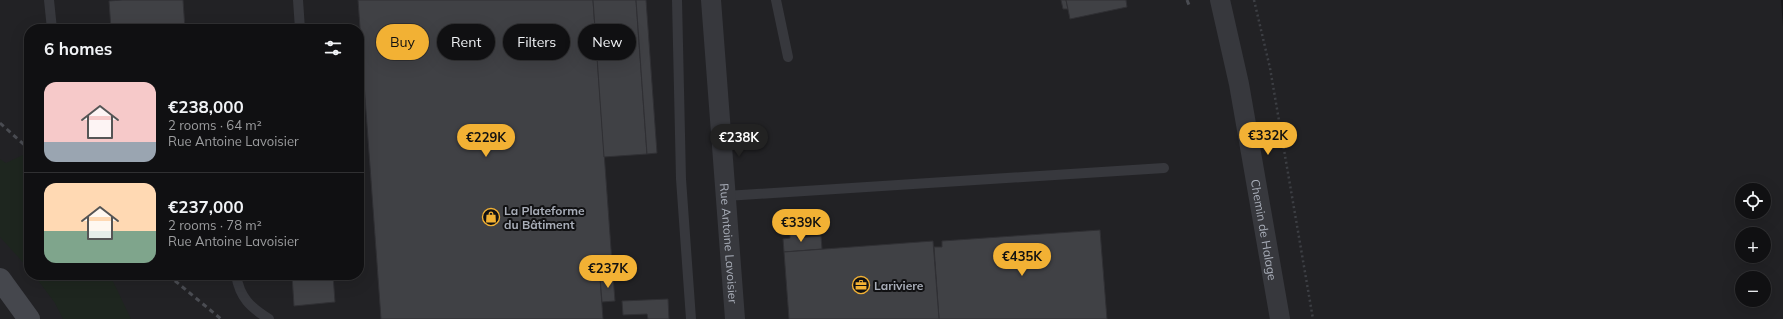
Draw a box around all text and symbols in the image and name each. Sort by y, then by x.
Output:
chip: Buy [376,24,429,60]
chip: Rent [437,24,495,60]
chip: Filters [503,24,570,60]
chip: New [578,24,636,60]
icon: filters [322,37,344,59]
text: 6 homes [44,38,112,59]
text: €238,000 [168,96,244,117]
icon: home [76,98,124,146]
text: 2 rooms · 64 m² [168,117,262,133]
pin: €332K [1240,122,1296,156]
pin: €229K [458,124,514,158]
pin: €238K [711,124,767,158]
text: €332K [1248,127,1288,143]
text: €229K [466,129,506,145]
text: €238K [719,129,759,145]
text: Rue Antoine Lavoisier [168,133,299,149]
street label: Chemin de Halage [1248,178,1281,281]
street label: Rue Antoine Lavoisier [717,183,741,305]
map controls [1735,183,1771,307]
button: locate [1735,183,1771,219]
text: €237,000 [168,196,244,217]
icon: home [76,199,124,247]
place label: La Plateforme du Bâtiment [504,203,585,232]
shop icon: La Plateforme du Bâtiment [481,207,501,227]
pin: €339K [773,209,829,243]
text: €339K [781,214,821,230]
text: 2 rooms · 78 m² [168,217,262,233]
button: + [1735,227,1771,263]
text: Rue Antoine Lavoisier [168,233,299,249]
pin: €435K [994,243,1050,277]
text: €435K [1002,248,1042,264]
pin: €237K [580,255,636,289]
text: €237K [588,260,628,276]
button: − [1735,271,1771,307]
office icon: Lariviere [851,275,871,295]
place label: Lariviere [874,278,924,293]

